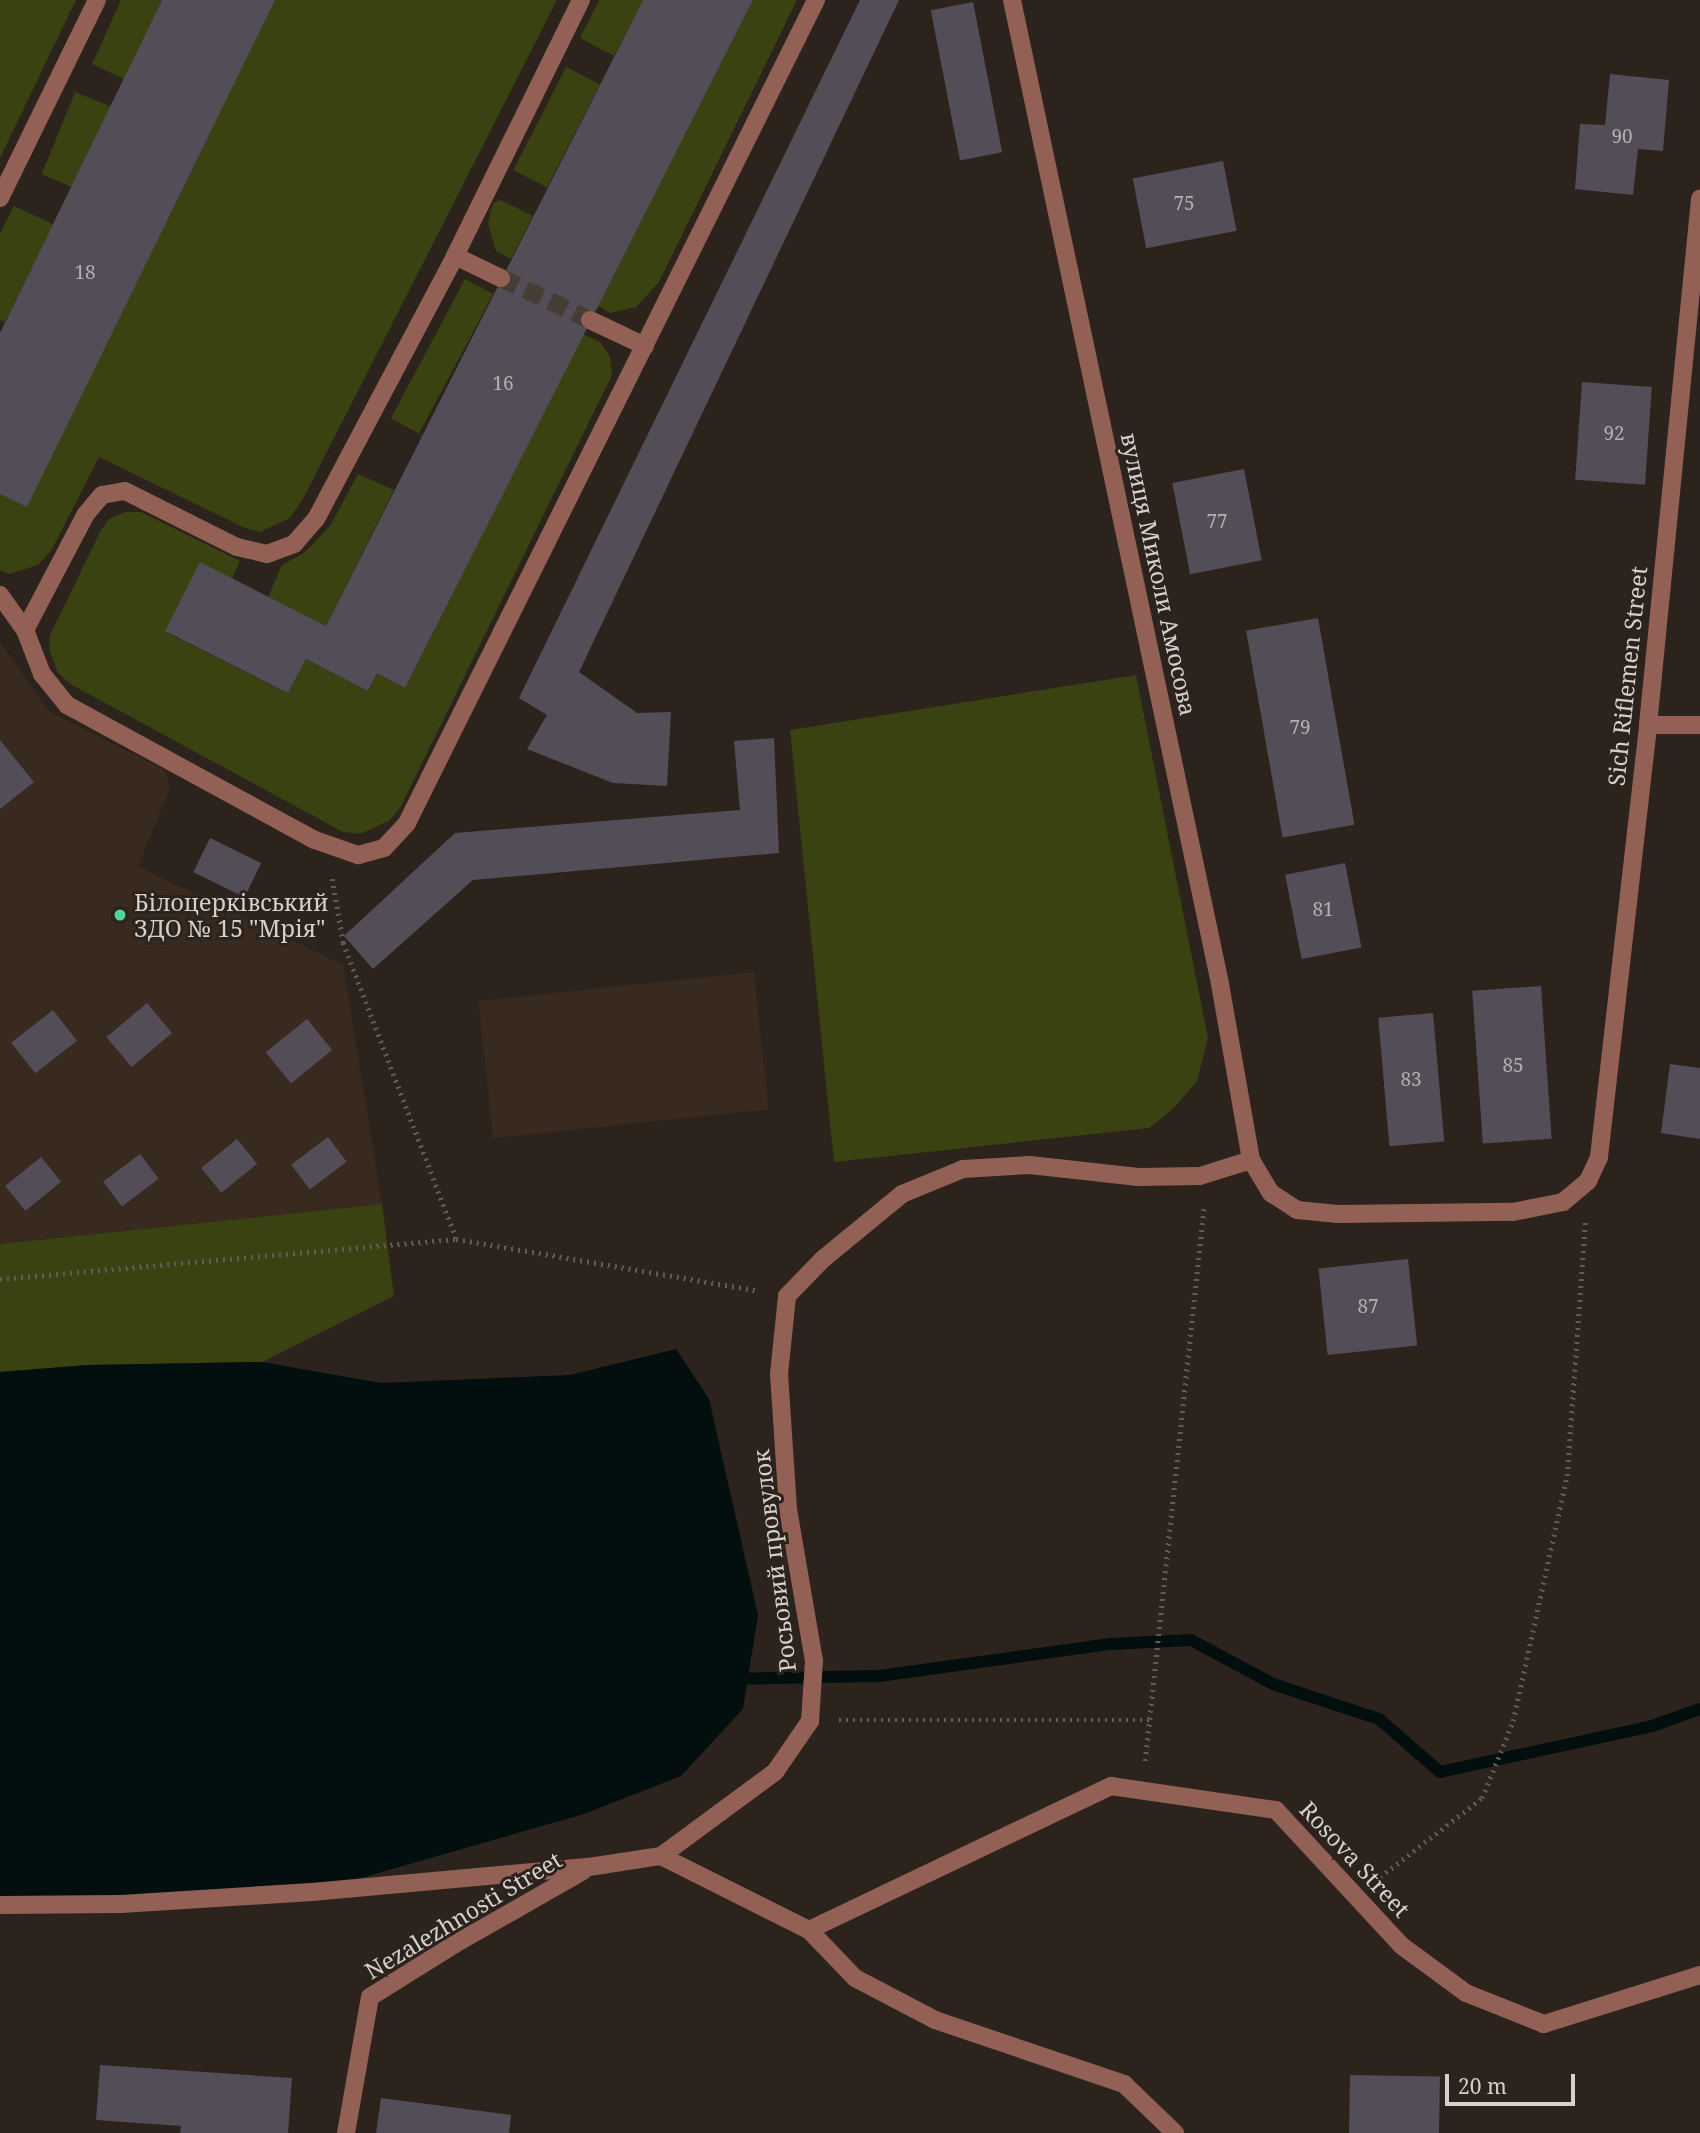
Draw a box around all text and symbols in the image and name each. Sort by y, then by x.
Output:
house number: 90 [1611,126,1633,148]
house number: 75 [1173,193,1195,215]
house number: 18 [74,262,96,284]
house number: 16 [492,373,514,395]
house number: 92 [1603,423,1625,445]
street label: вулиця Миколи Амосова [1115,430,1203,718]
house number: 77 [1206,511,1228,533]
street label: Sich Riflemen Street [1602,565,1652,787]
house number: 79 [1289,717,1311,739]
place label: Білоцерківський ЗДО № 15 "Мрія" [134,888,328,942]
house number: 81 [1312,899,1334,921]
marker: Білоцерківський ЗДО № 15 "Мрія" [112,907,128,923]
house number: 85 [1502,1055,1524,1077]
house number: 83 [1400,1069,1422,1091]
house number: 87 [1357,1296,1379,1318]
street label: Росьовий провулок [747,1448,801,1674]
street label: Rosova Street [1294,1795,1416,1923]
street label: Nezalezhnosti Street [360,1845,566,1985]
scale bar [1448,2060,1578,2104]
text: 20 m [1458,2072,1507,2100]

